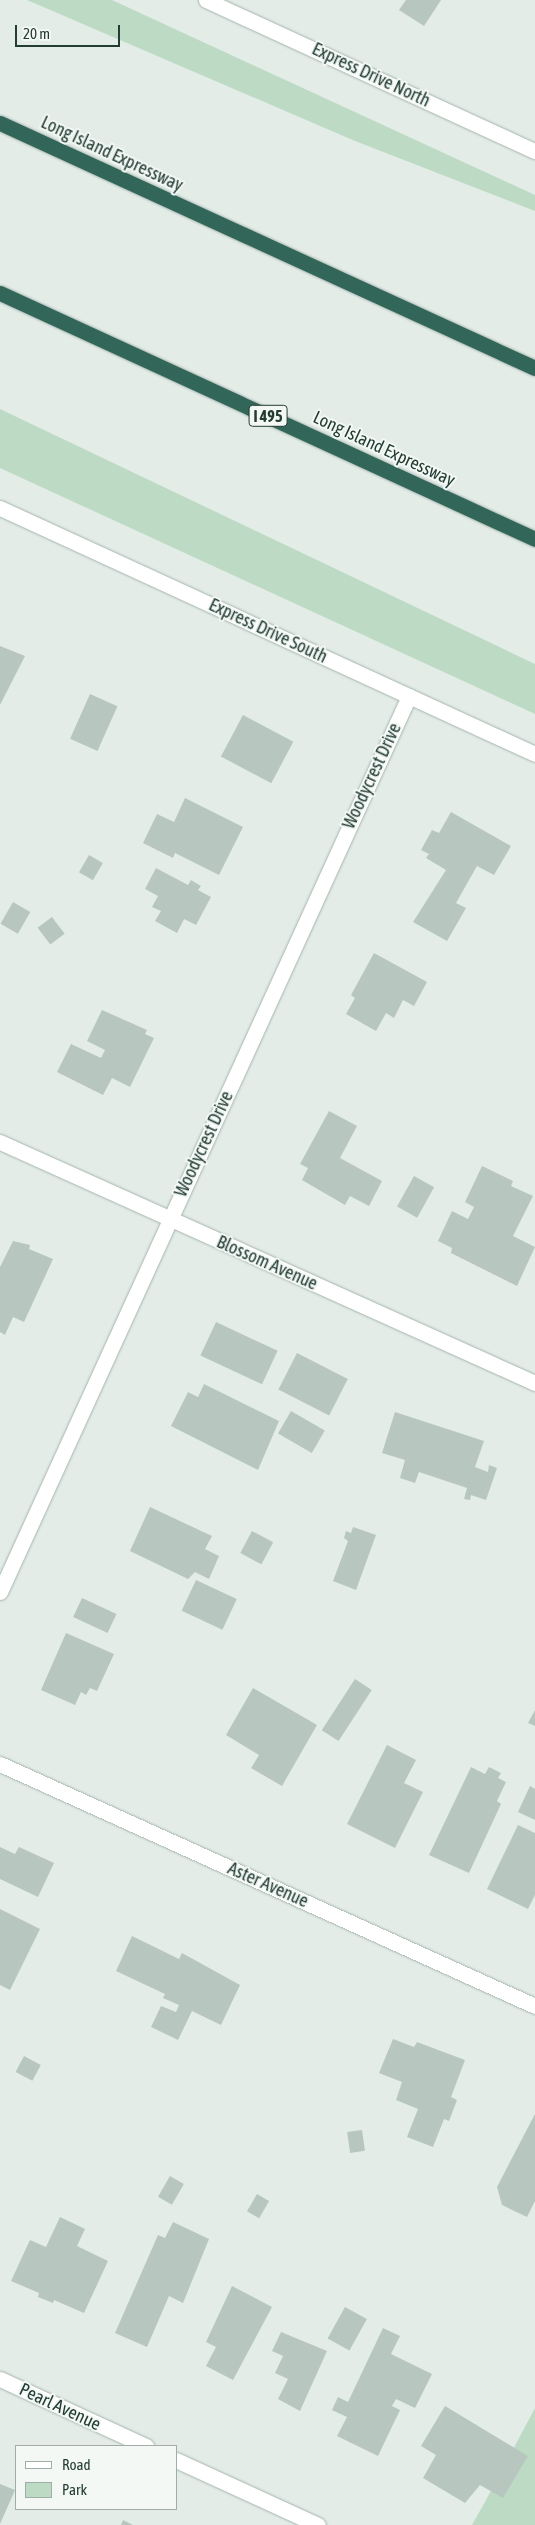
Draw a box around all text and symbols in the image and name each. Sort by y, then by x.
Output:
scale bar [18,15,122,47]
text: 20 m [23,25,50,42]
street label: Express Drive North [309,38,433,112]
street label: Long Island Expressway [38,112,186,196]
road number: I 495 [248,402,288,430]
street label: Long Island Expressway [310,407,458,491]
street label: Express Drive South [205,594,331,668]
street label: Woodycrest Drive [338,720,406,832]
street label: Woodycrest Drive [170,1088,238,1200]
street label: Blossom Avenue [213,1231,321,1295]
street label: Aster Avenue [224,1858,312,1912]
street label: Pearl Avenue [16,2379,104,2435]
legend [15,2445,178,2510]
text: Road [62,2456,91,2473]
text: Park [62,2481,87,2498]

